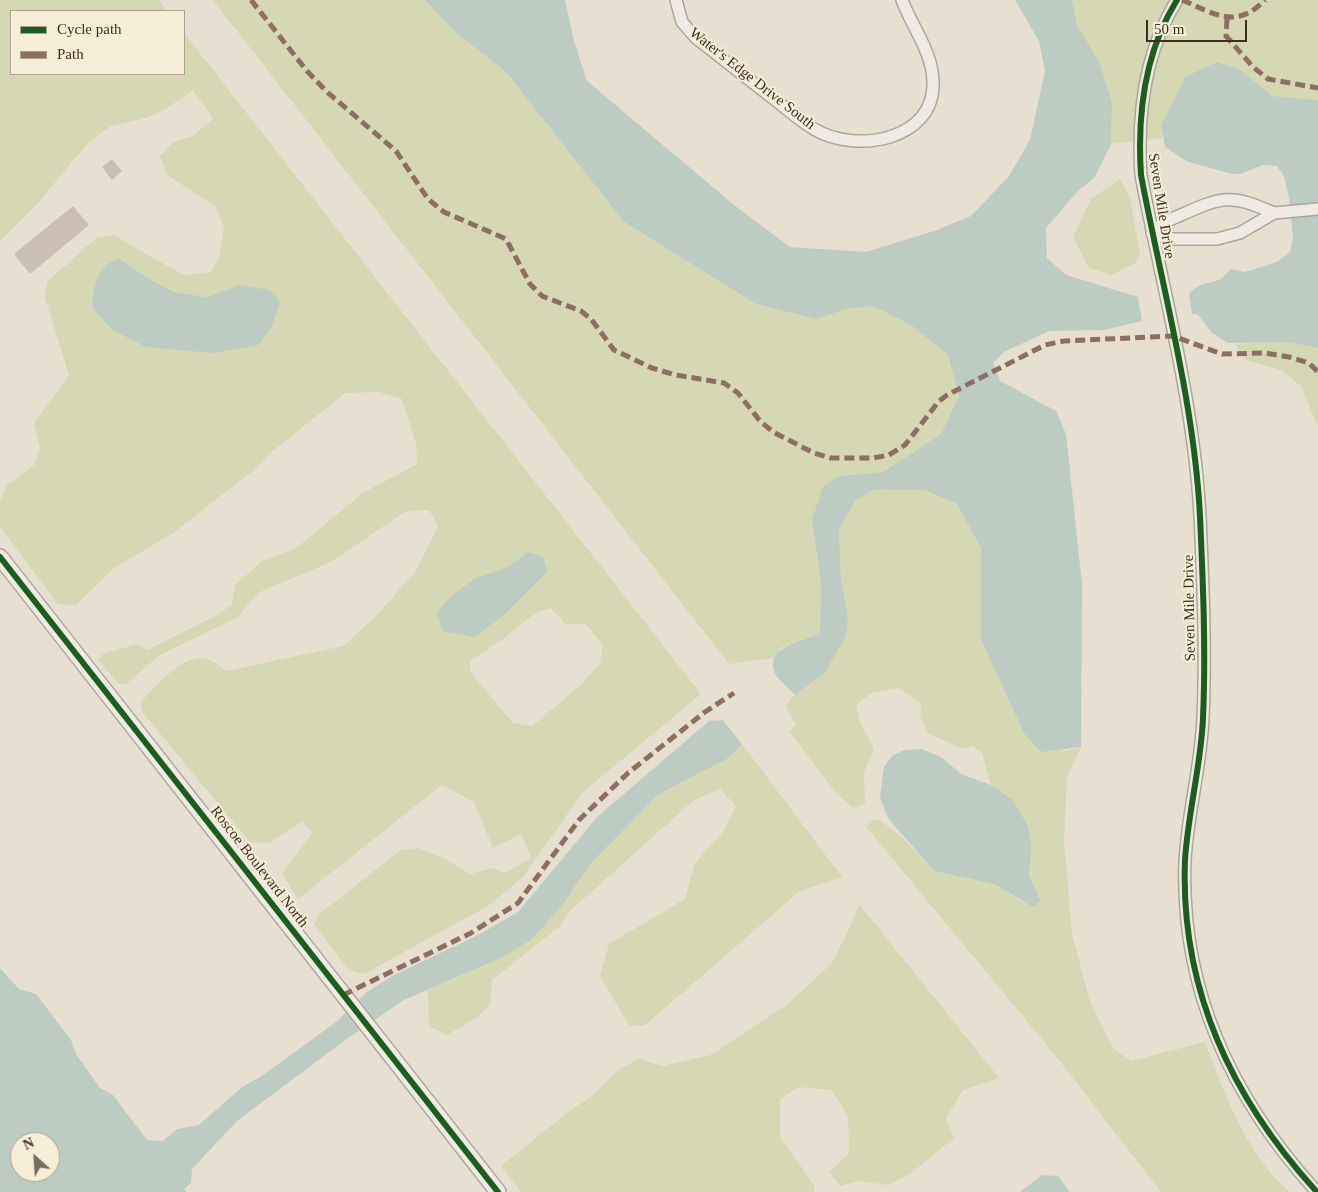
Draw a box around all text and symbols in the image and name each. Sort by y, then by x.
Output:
legend [10,10,185,75]
scale bar [1148,10,1249,42]
text: Cycle path [57,21,122,37]
text: 50 m [1154,21,1184,37]
street label: Water's Edge Drive South [685,24,819,134]
text: Path [57,46,84,62]
street label: Seven Mile Drive [1144,152,1178,260]
street label: Seven Mile Drive [1180,555,1200,661]
street label: Roscoe Boulevard North [206,803,312,931]
north arrow [10,1132,60,1182]
text: N [21,1135,36,1153]

